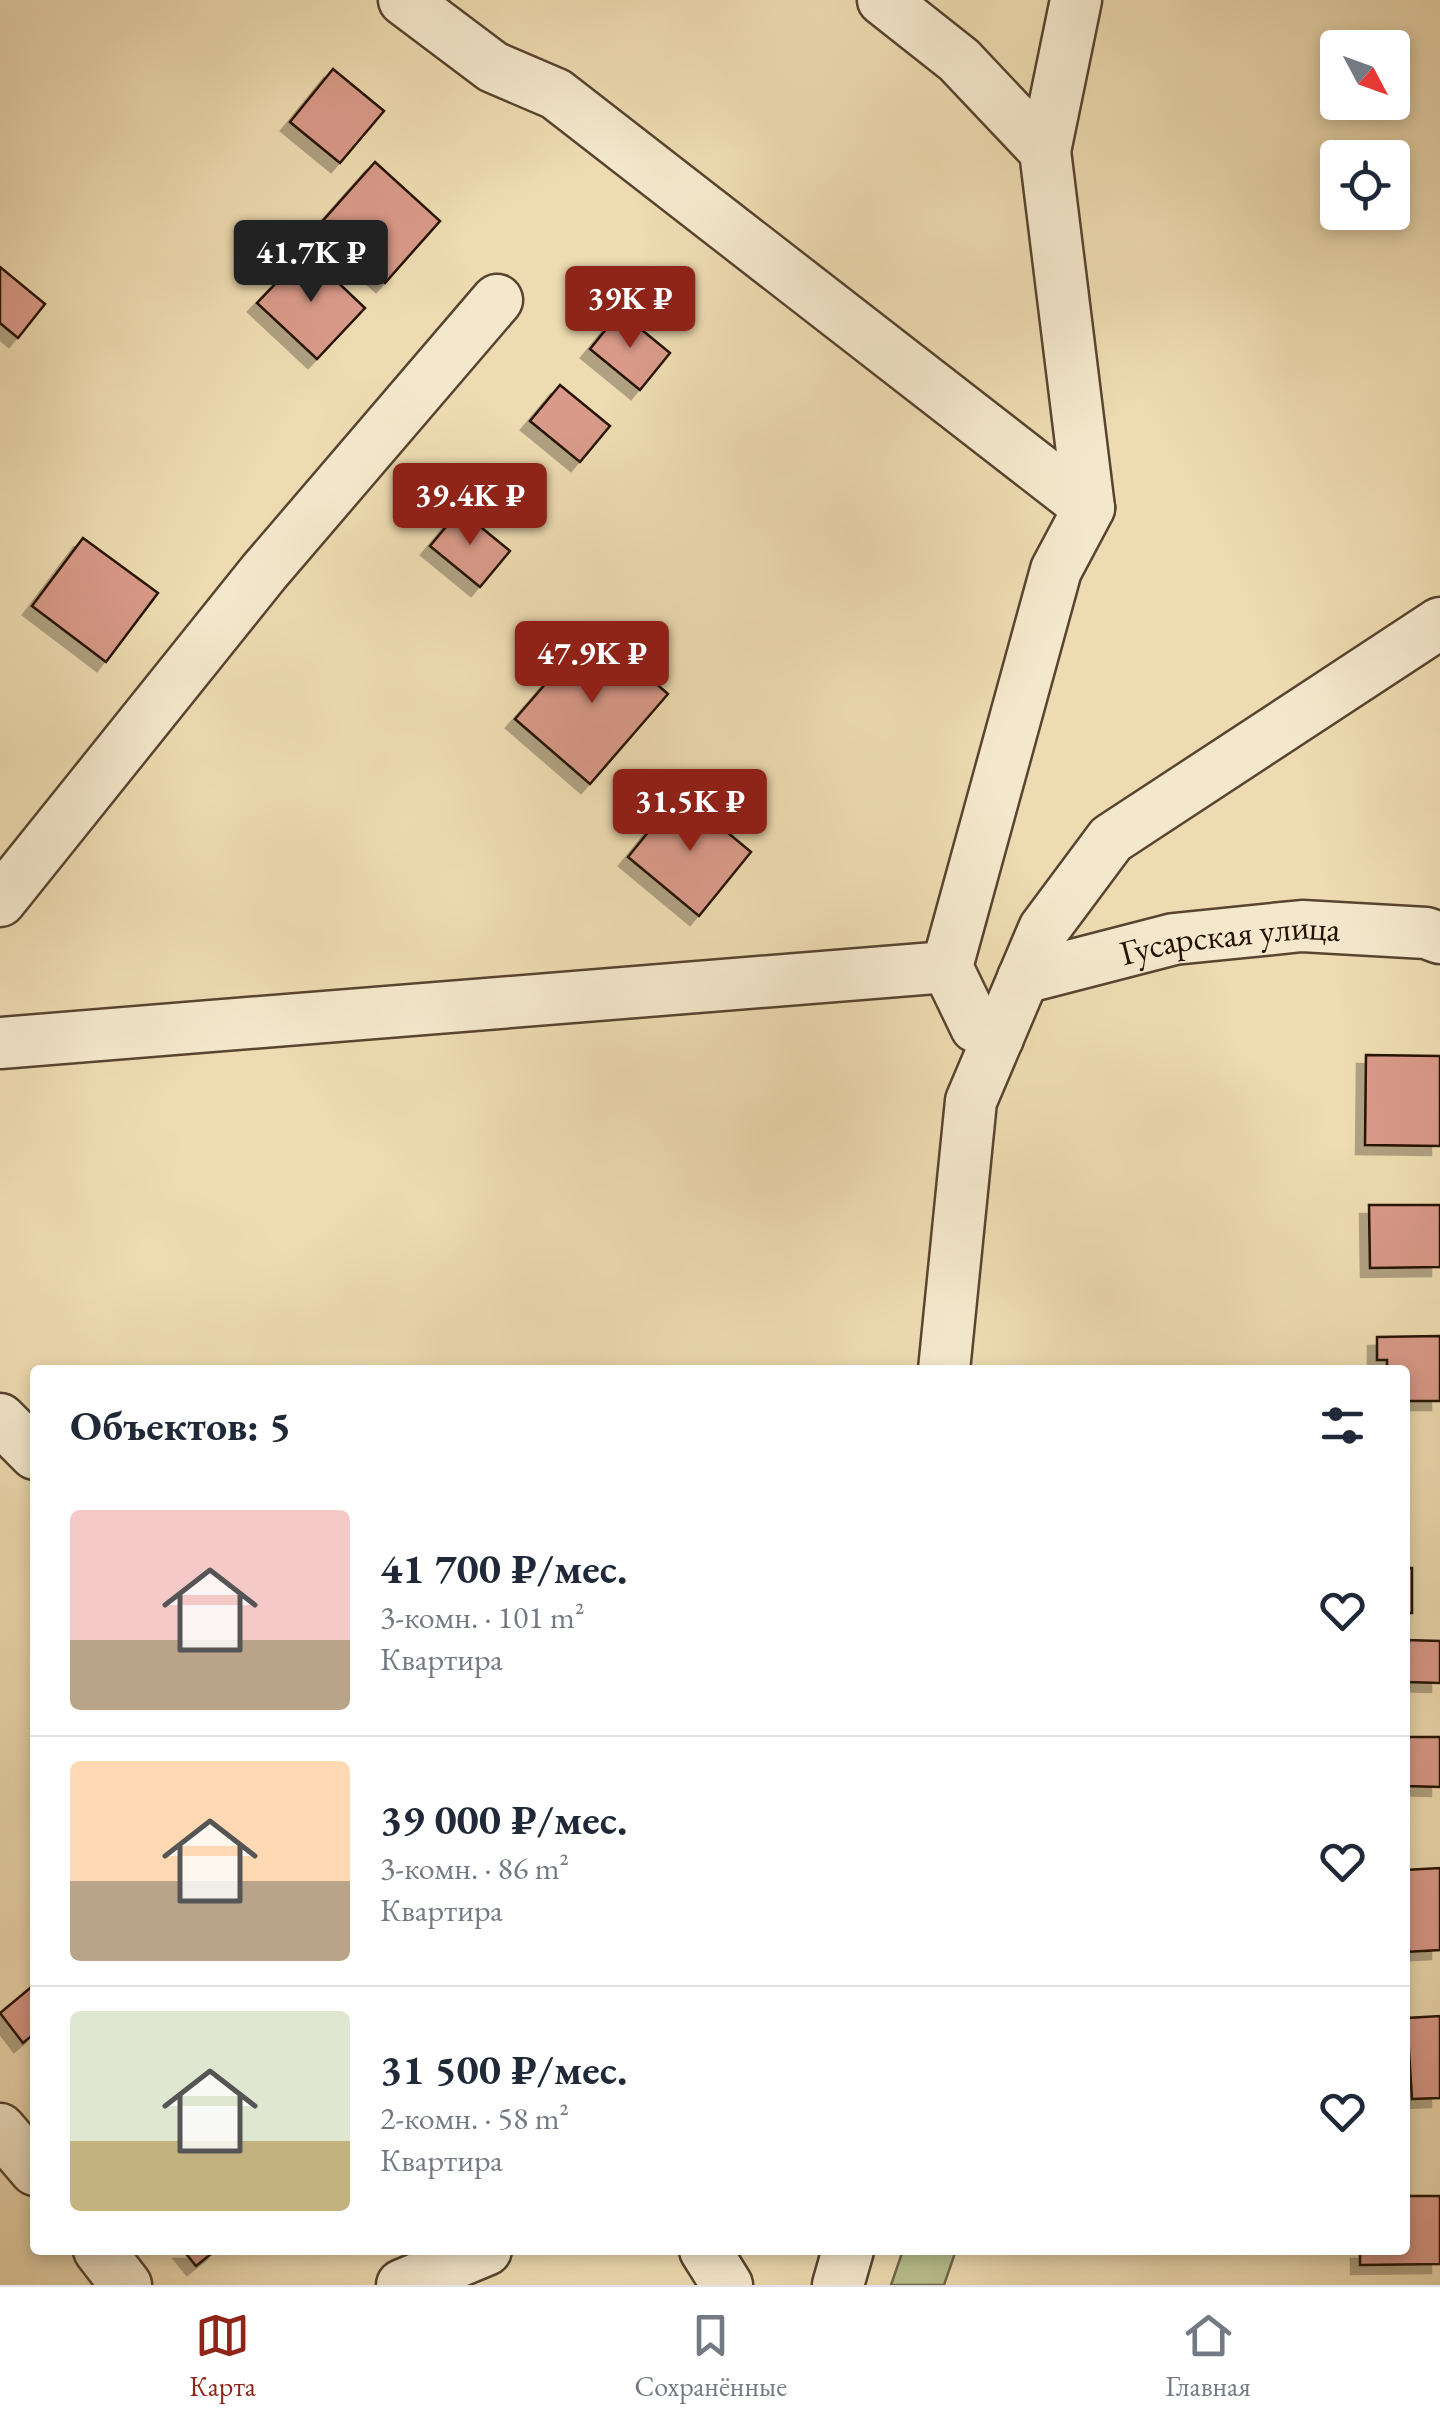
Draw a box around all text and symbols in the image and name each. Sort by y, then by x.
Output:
north arrow [1320,30,1410,120]
map controls [1320,30,1410,230]
button: locate [1320,140,1410,230]
pin: 41.7K ₽ [219,220,403,305]
text: 41.7K ₽ [256,231,366,273]
pin: 39K ₽ [560,266,700,351]
text: 39K ₽ [587,277,673,319]
pin: 39.4K ₽ [378,463,562,548]
text: 39.4K ₽ [415,474,525,516]
pin: 47.9K ₽ [500,621,684,706]
text: 47.9K ₽ [537,632,647,674]
pin: 31.5K ₽ [598,769,782,854]
text: 31.5K ₽ [635,780,745,822]
street label: Гусарская улица [1115,903,1342,975]
text: Объектов: 5 [70,1398,291,1453]
icon: filters [1315,1398,1370,1453]
text: 41 700 ₽/мес. [380,1541,627,1596]
icon: home [150,1550,270,1670]
icon: heart [1315,1583,1370,1638]
text: 3-комн. · 101 m² [380,1596,585,1638]
text: Квартира [380,1638,503,1680]
text: 39 000 ₽/мес. [380,1792,627,1847]
icon: home [150,1801,270,1921]
icon: heart [1315,1834,1370,1889]
text: 3-комн. · 86 m² [380,1847,569,1889]
text: Квартира [380,1889,503,1931]
text: 31 500 ₽/мес. [380,2042,627,2097]
icon: home [150,2051,270,2171]
icon: heart [1315,2084,1370,2139]
text: 2-комн. · 58 m² [380,2097,569,2139]
text: Квартира [380,2139,503,2181]
tab: Карта [189,2308,256,2404]
tab: Сохранённые [634,2308,787,2404]
tab: Главная [1165,2308,1251,2404]

